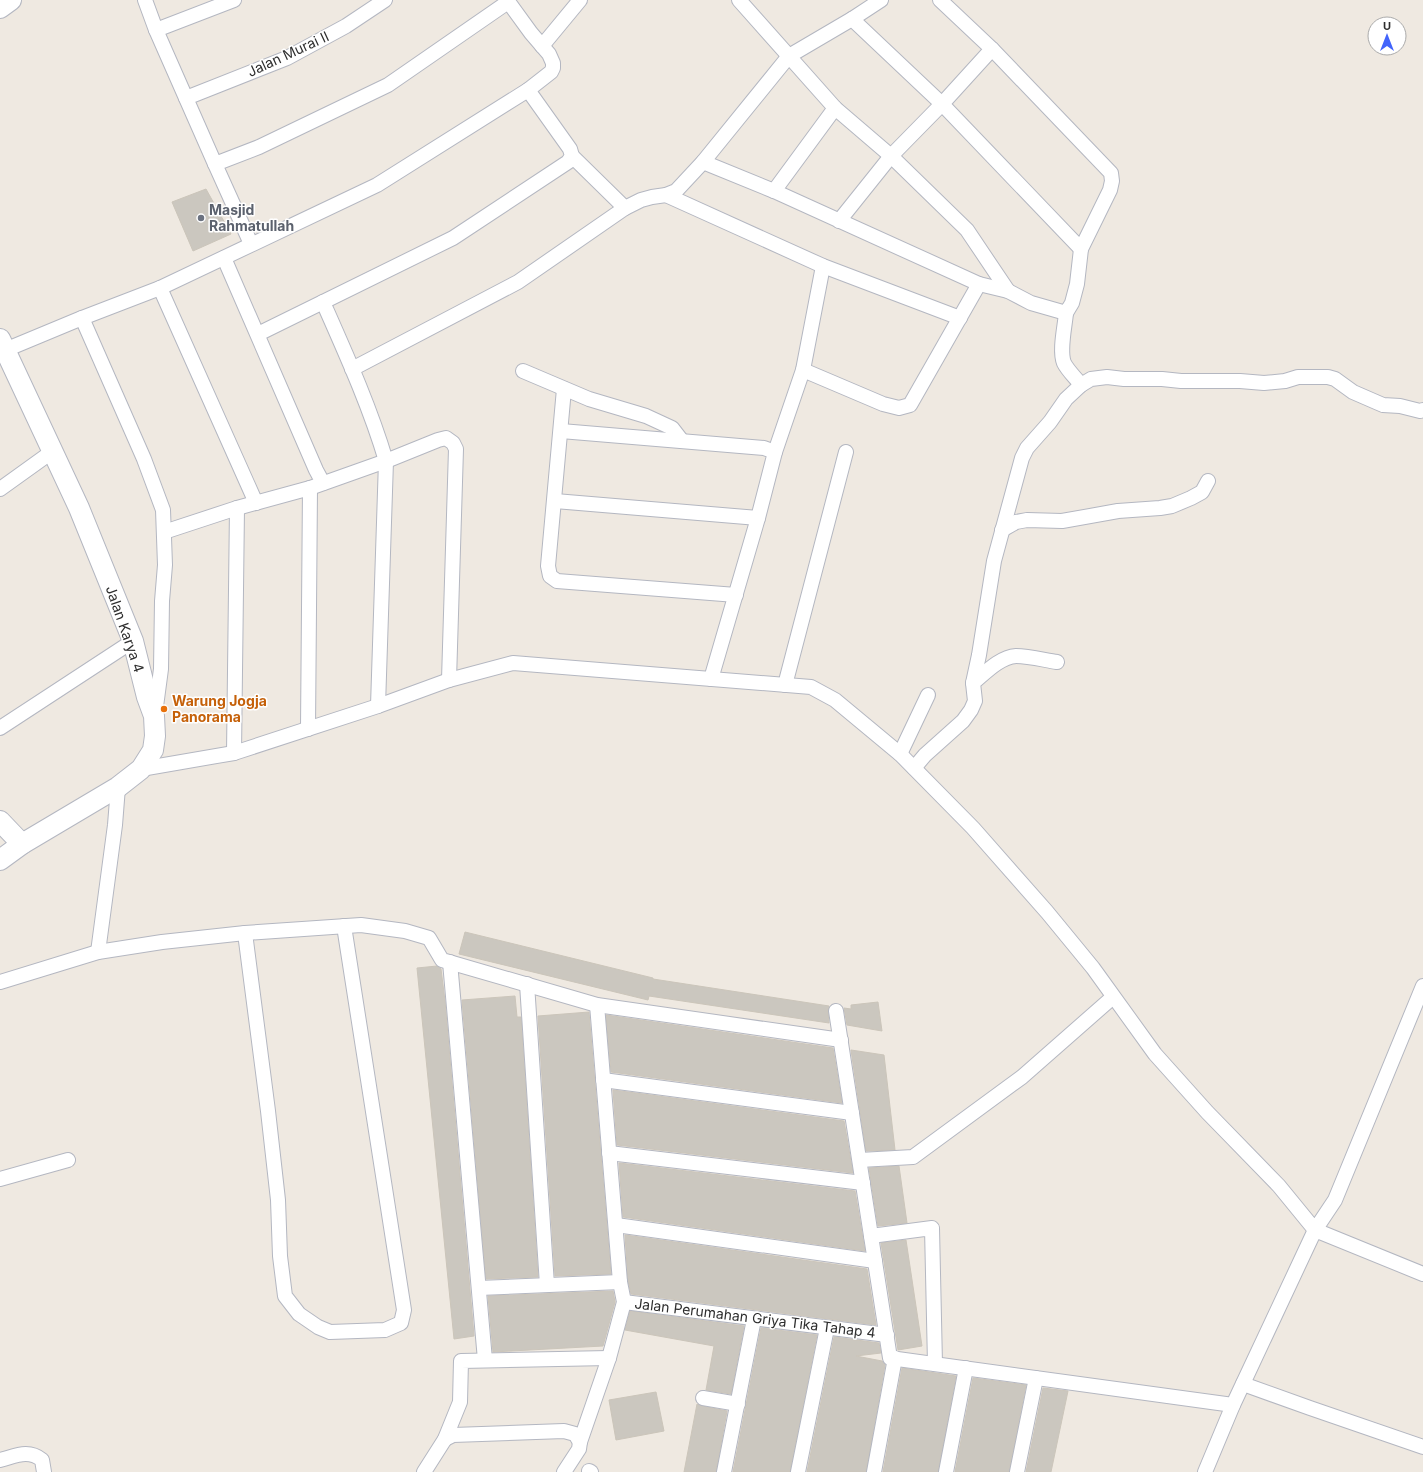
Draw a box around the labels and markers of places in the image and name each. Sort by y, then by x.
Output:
place label: Masjid Rahmatullah [209,201,294,234]
marker: Masjid Rahmatullah [196,213,206,223]
place label: Warung Jogja Panorama [172,692,267,725]
marker: Warung Jogja Panorama [159,704,169,714]

